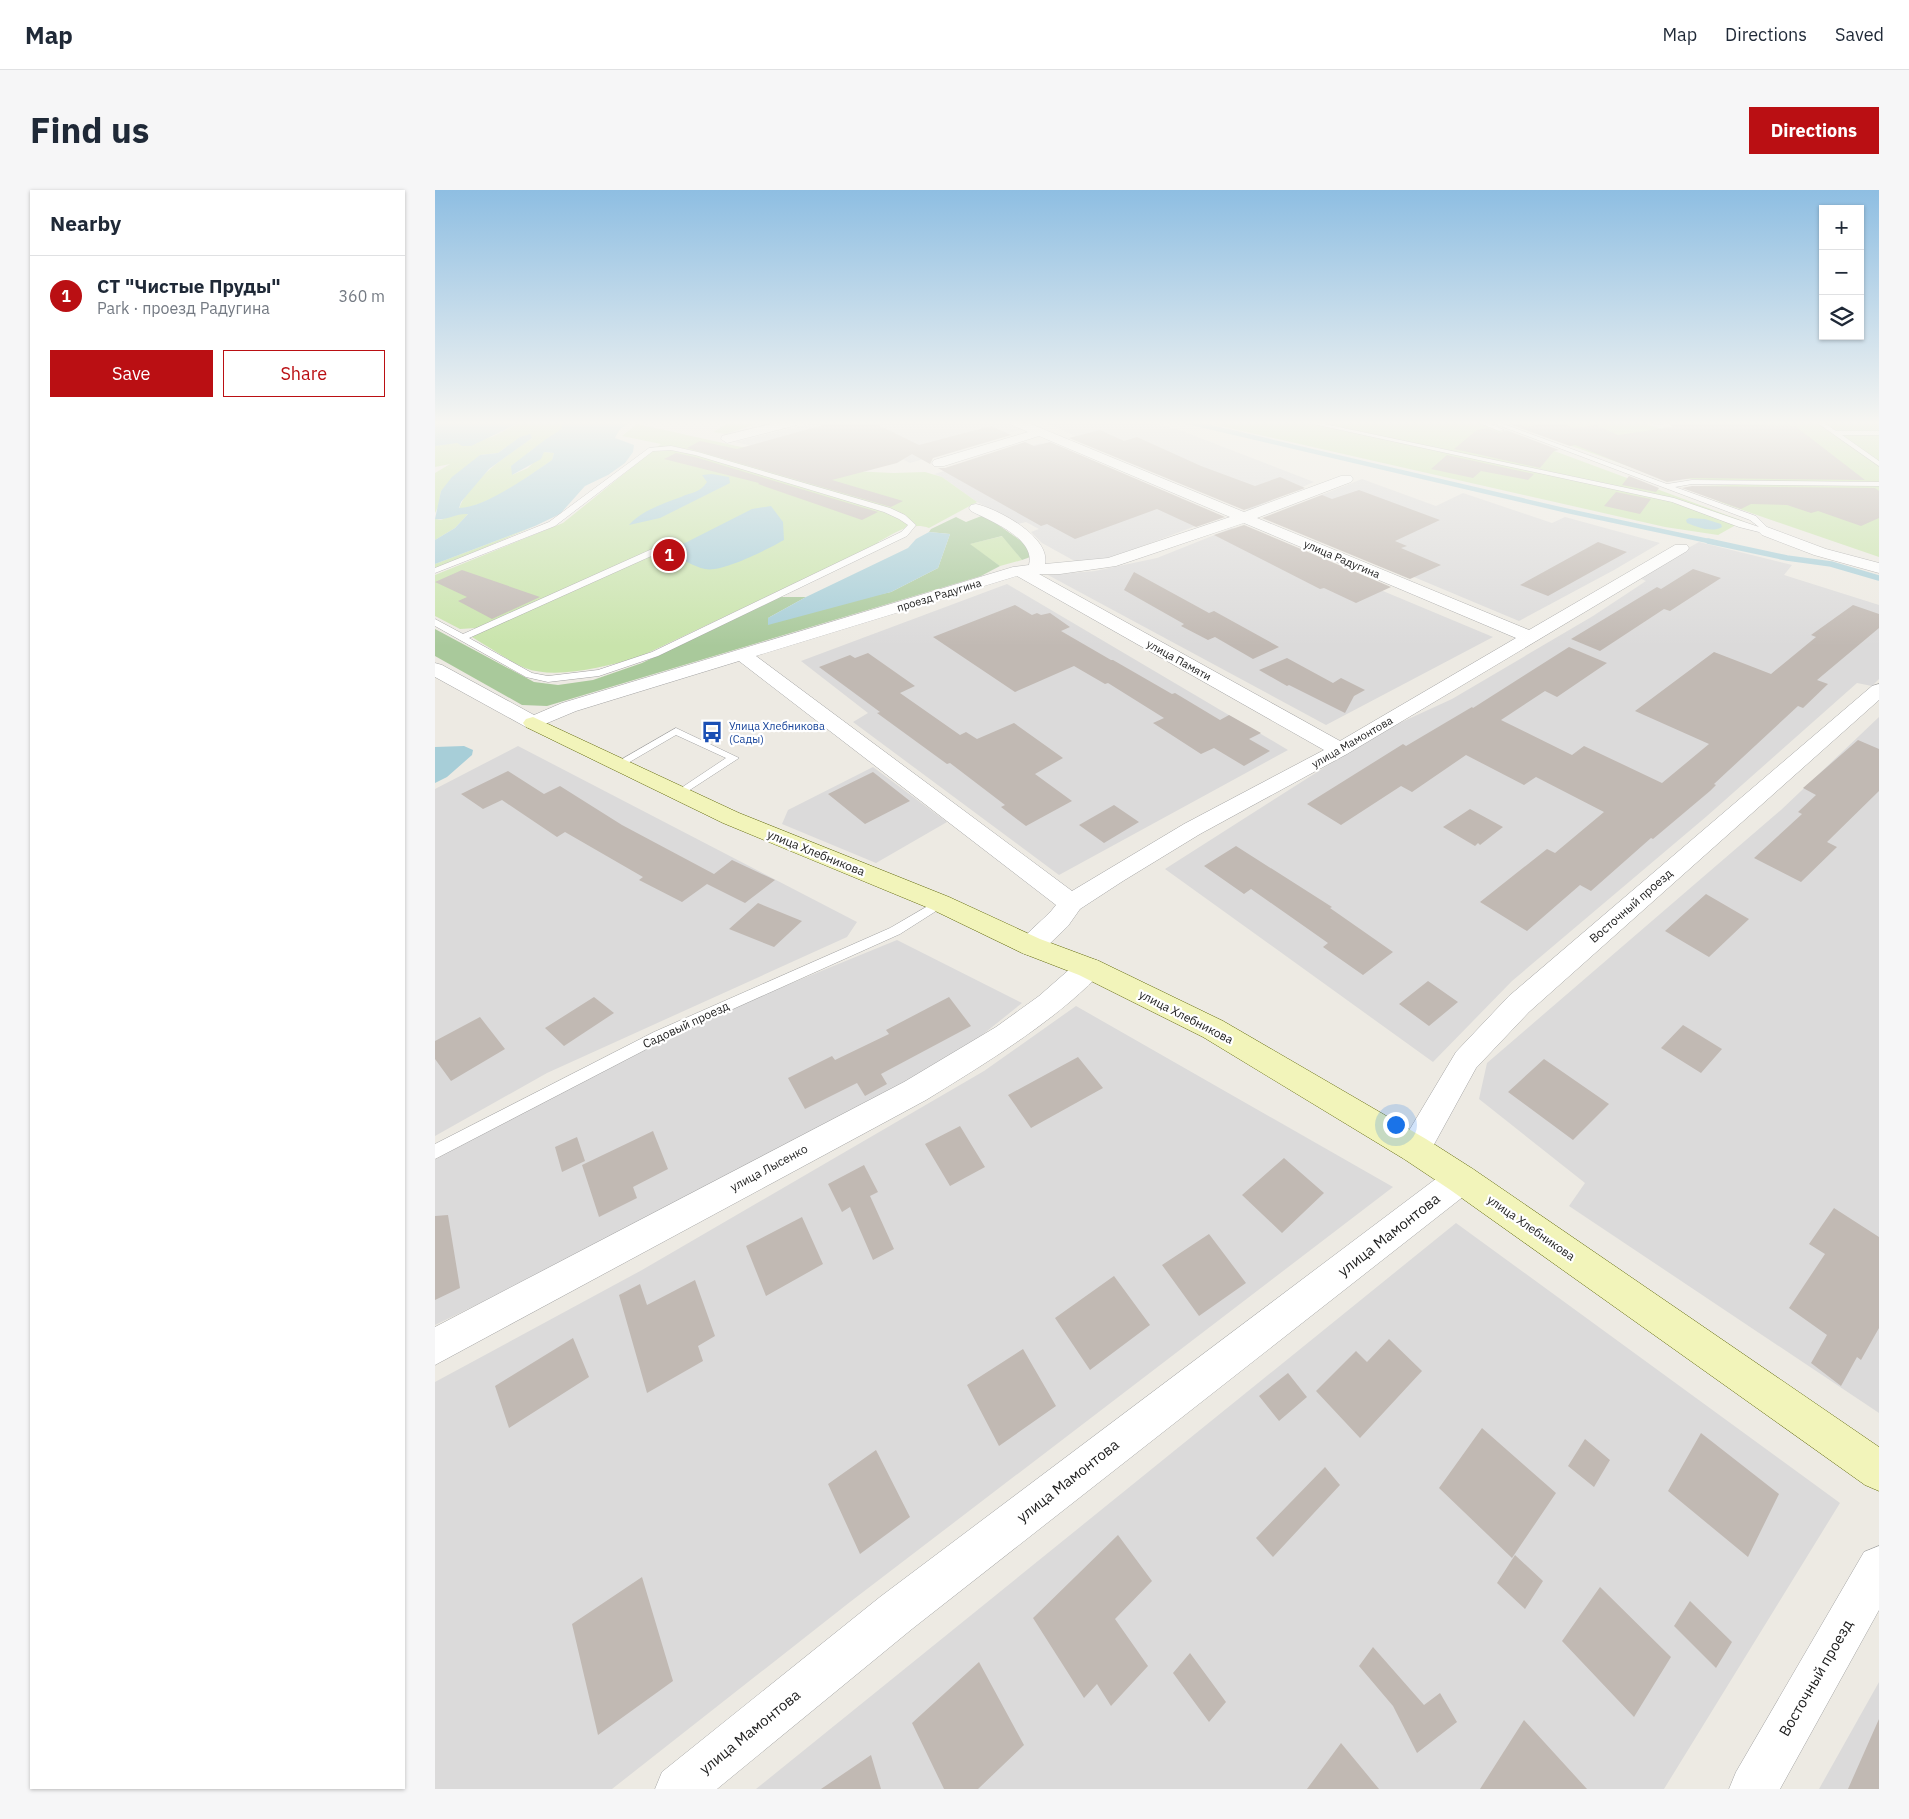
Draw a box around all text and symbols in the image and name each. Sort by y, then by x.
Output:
text: Map [25,19,73,51]
text: Map [1662,23,1697,46]
text: Directions [1725,23,1807,46]
text: Saved [1835,23,1884,46]
text: Find us [30,107,149,153]
button: Directions [1749,107,1879,154]
map controls [1819,205,1864,340]
button: + [1819,205,1864,250]
text: Nearby [50,209,121,237]
button: − [1819,250,1864,295]
text: СТ "Чистые Пруды" [97,274,281,298]
text: 1 [61,286,71,306]
text: 360 m [338,286,385,306]
button: layers [1819,295,1864,340]
text: Park · проезд Радугина [97,298,270,318]
button: Save [50,350,213,397]
button: Share [223,350,385,397]
pin: 1 [653,536,685,574]
street label: улица Радугина [1302,537,1382,581]
street label: проезд Радугина [895,575,983,615]
street label: улица Памяти [1144,636,1214,684]
street label: улица Мамонтова [1309,713,1395,771]
bus stop icon: Улица Хлебникова (Сады) [699,719,725,745]
place label: Улица Хлебникова (Сады) [729,719,825,746]
street label: улица Хлебникова [765,826,868,879]
street label: Восточный проезд [1586,865,1675,946]
street label: улица Хлебникова [1137,986,1236,1047]
street label: Садовый проезд [640,998,731,1051]
your location [1383,1112,1409,1138]
street label: улица Лысенко [727,1141,810,1194]
street label: улица Мамонтова [1334,1189,1444,1280]
street label: улица Хлебникова [1484,1192,1579,1264]
street label: улица Мамонтова [1013,1435,1123,1526]
street label: Восточный проезд [1774,1616,1857,1739]
street label: улица Мамонтова [695,1685,804,1778]

